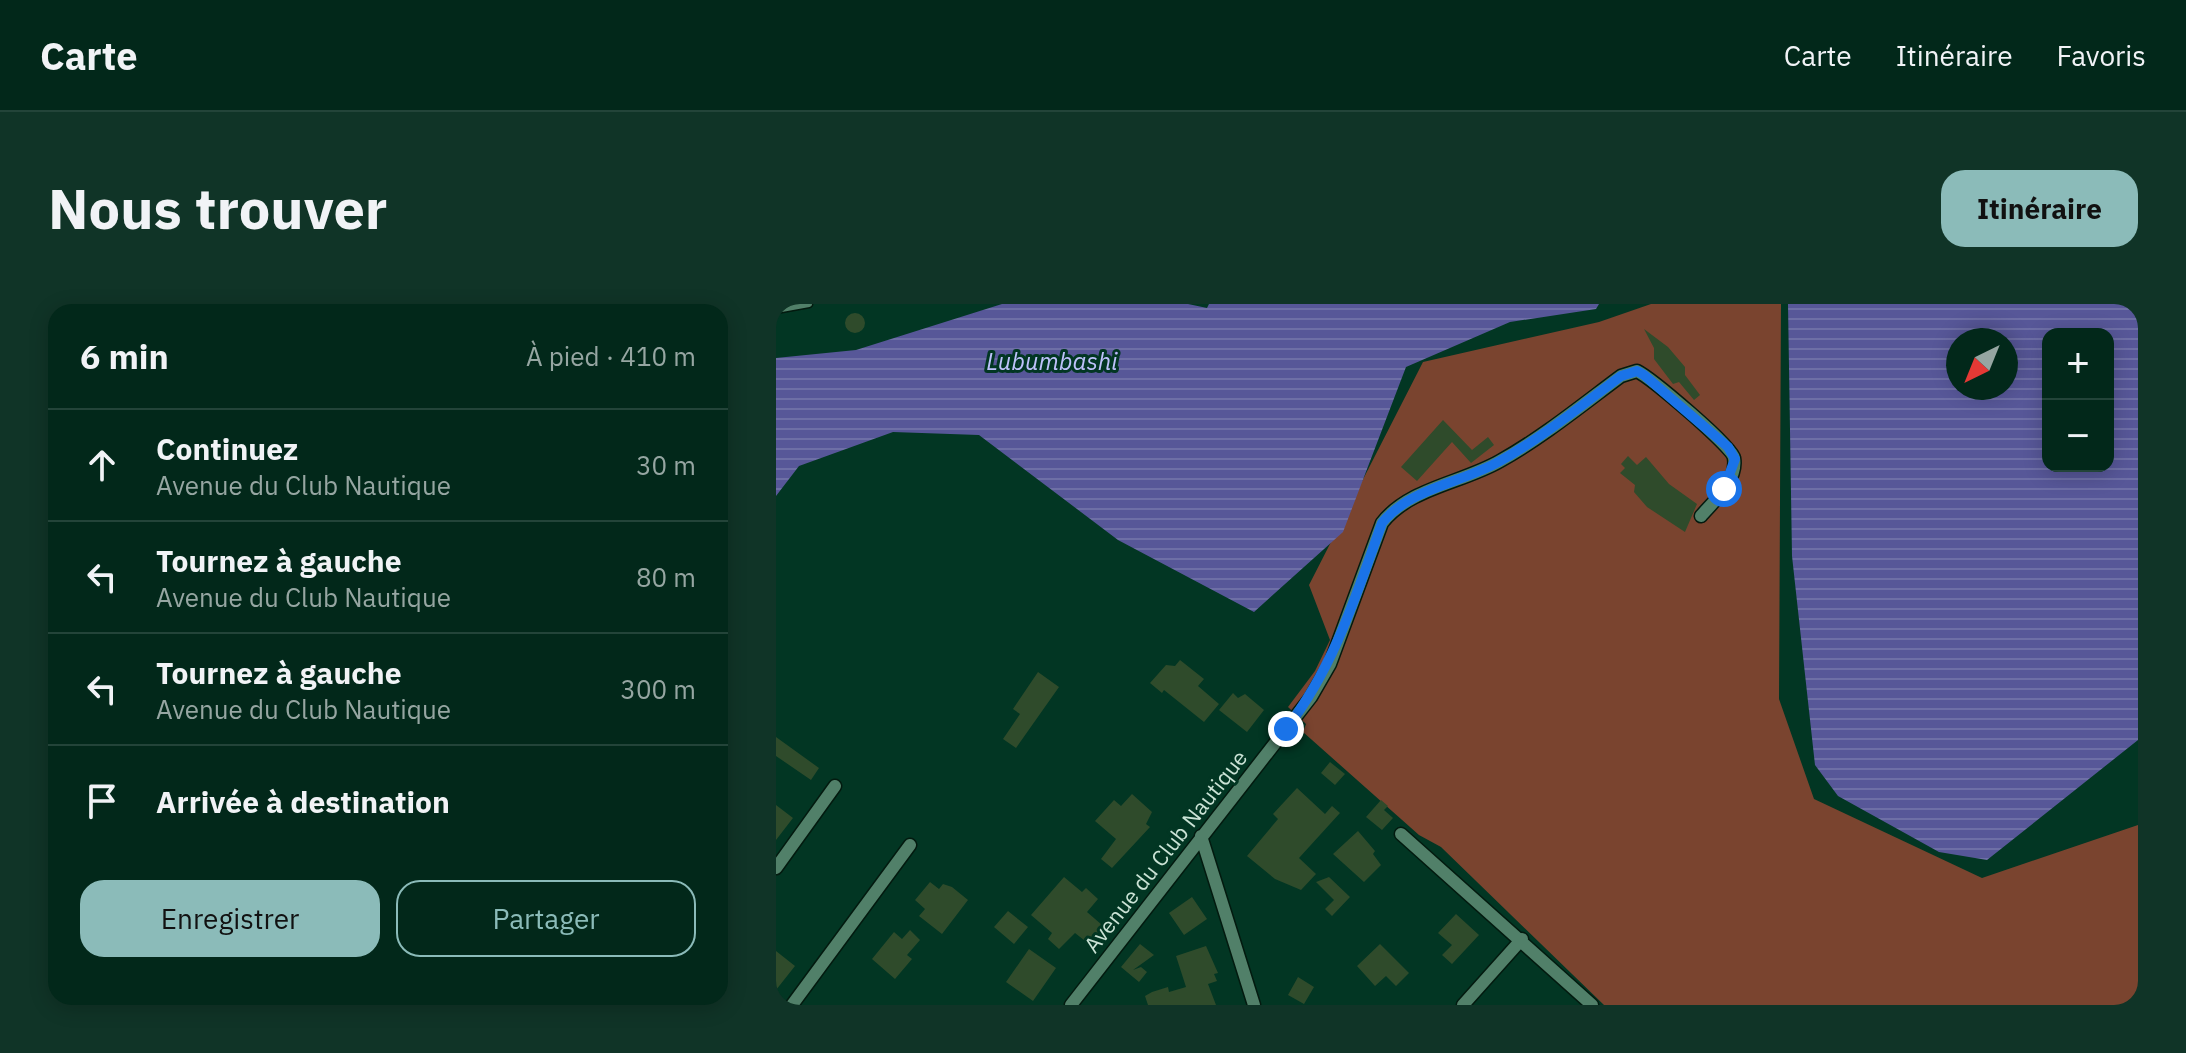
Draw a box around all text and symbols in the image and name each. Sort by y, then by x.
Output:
text: Carte [40,31,138,80]
text: Carte [1784,37,1852,74]
text: Itinéraire [1896,37,2013,74]
text: Favoris [2057,37,2146,74]
button: Itinéraire [1941,170,2138,247]
text: Nous trouver [48,172,387,244]
north arrow [1946,328,2018,400]
map controls [2042,328,2114,472]
button: + [2042,328,2114,400]
text: 6 min [80,334,169,378]
text: À pied · 410 m [526,339,696,373]
water label: Lubumbashi [986,345,1118,377]
button: − [2042,400,2114,472]
text: Continuez [156,429,298,468]
icon: ahead [80,443,124,487]
text: 30 m [636,448,696,482]
text: Avenue du Club Nautique [156,468,451,502]
route start [1706,471,1742,507]
text: Tournez à gauche [156,541,402,580]
icon: left [80,555,124,599]
text: 80 m [636,560,696,594]
text: Avenue du Club Nautique [156,580,451,614]
text: Tournez à gauche [156,653,402,692]
icon: left [80,667,124,711]
text: 300 m [620,672,696,706]
text: Avenue du Club Nautique [156,692,451,726]
route end [1268,711,1304,747]
street label: Avenue du Club Nautique [1077,744,1253,958]
icon: arrive [80,779,124,823]
text: Arrivée à destination [156,782,450,821]
button: Enregistrer [80,880,380,957]
button: Partager [396,880,696,957]

